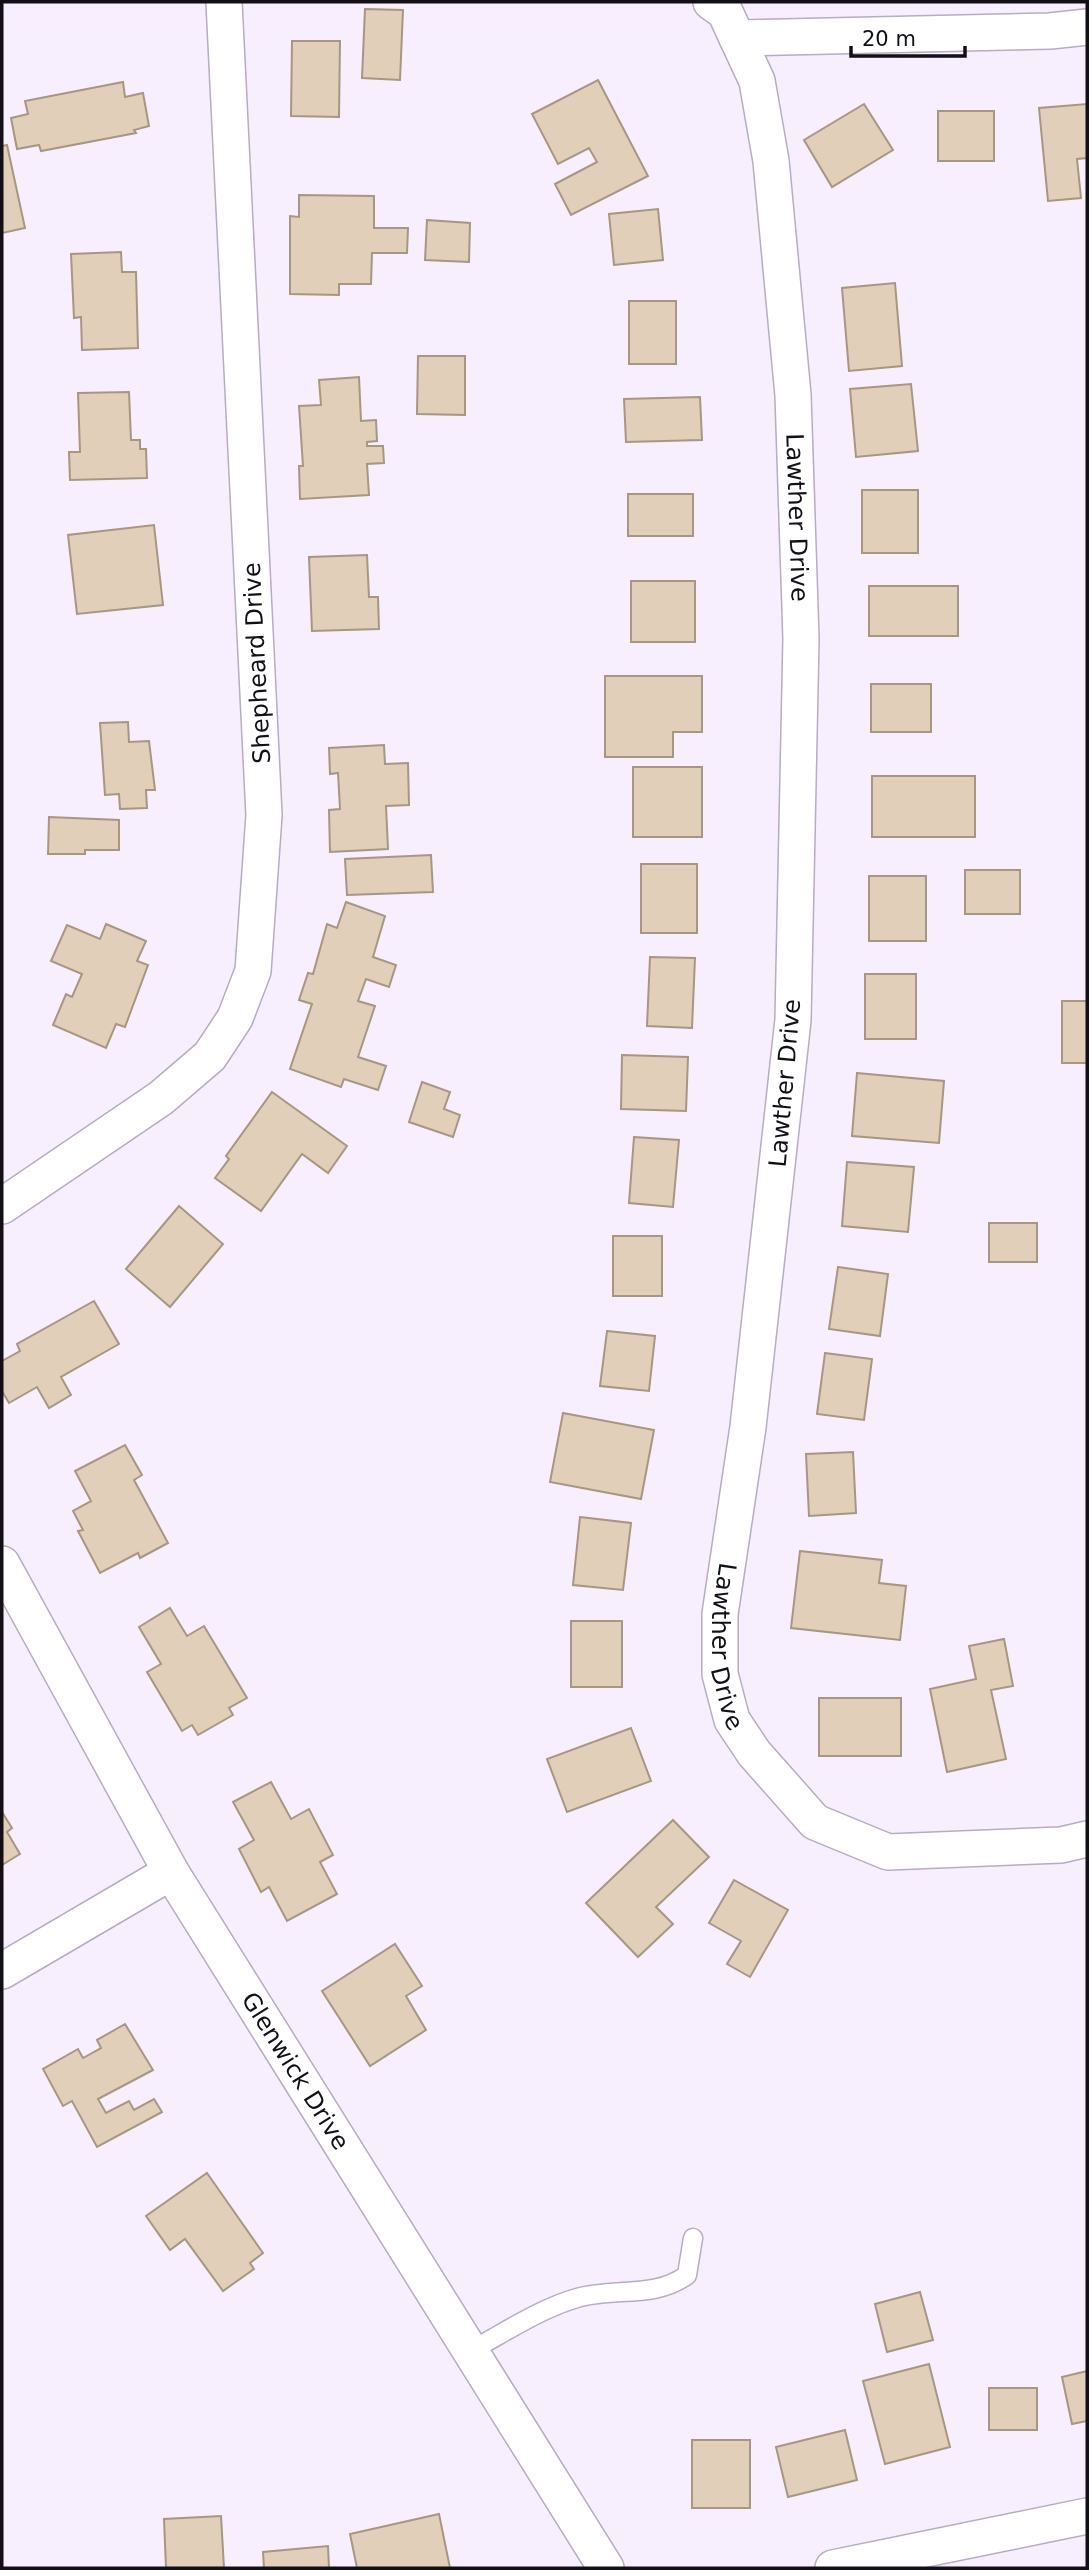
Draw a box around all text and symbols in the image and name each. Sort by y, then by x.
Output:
scale bar [851,14,965,58]
text: 20 m [862,27,916,51]
street label: Lawther Drive [780,433,814,602]
street label: Shepheard Drive [238,562,276,764]
street label: Lawther Drive [764,998,806,1168]
street label: Lawther Drive [705,1561,749,1736]
street label: Glenwick Drive [236,1987,355,2155]

